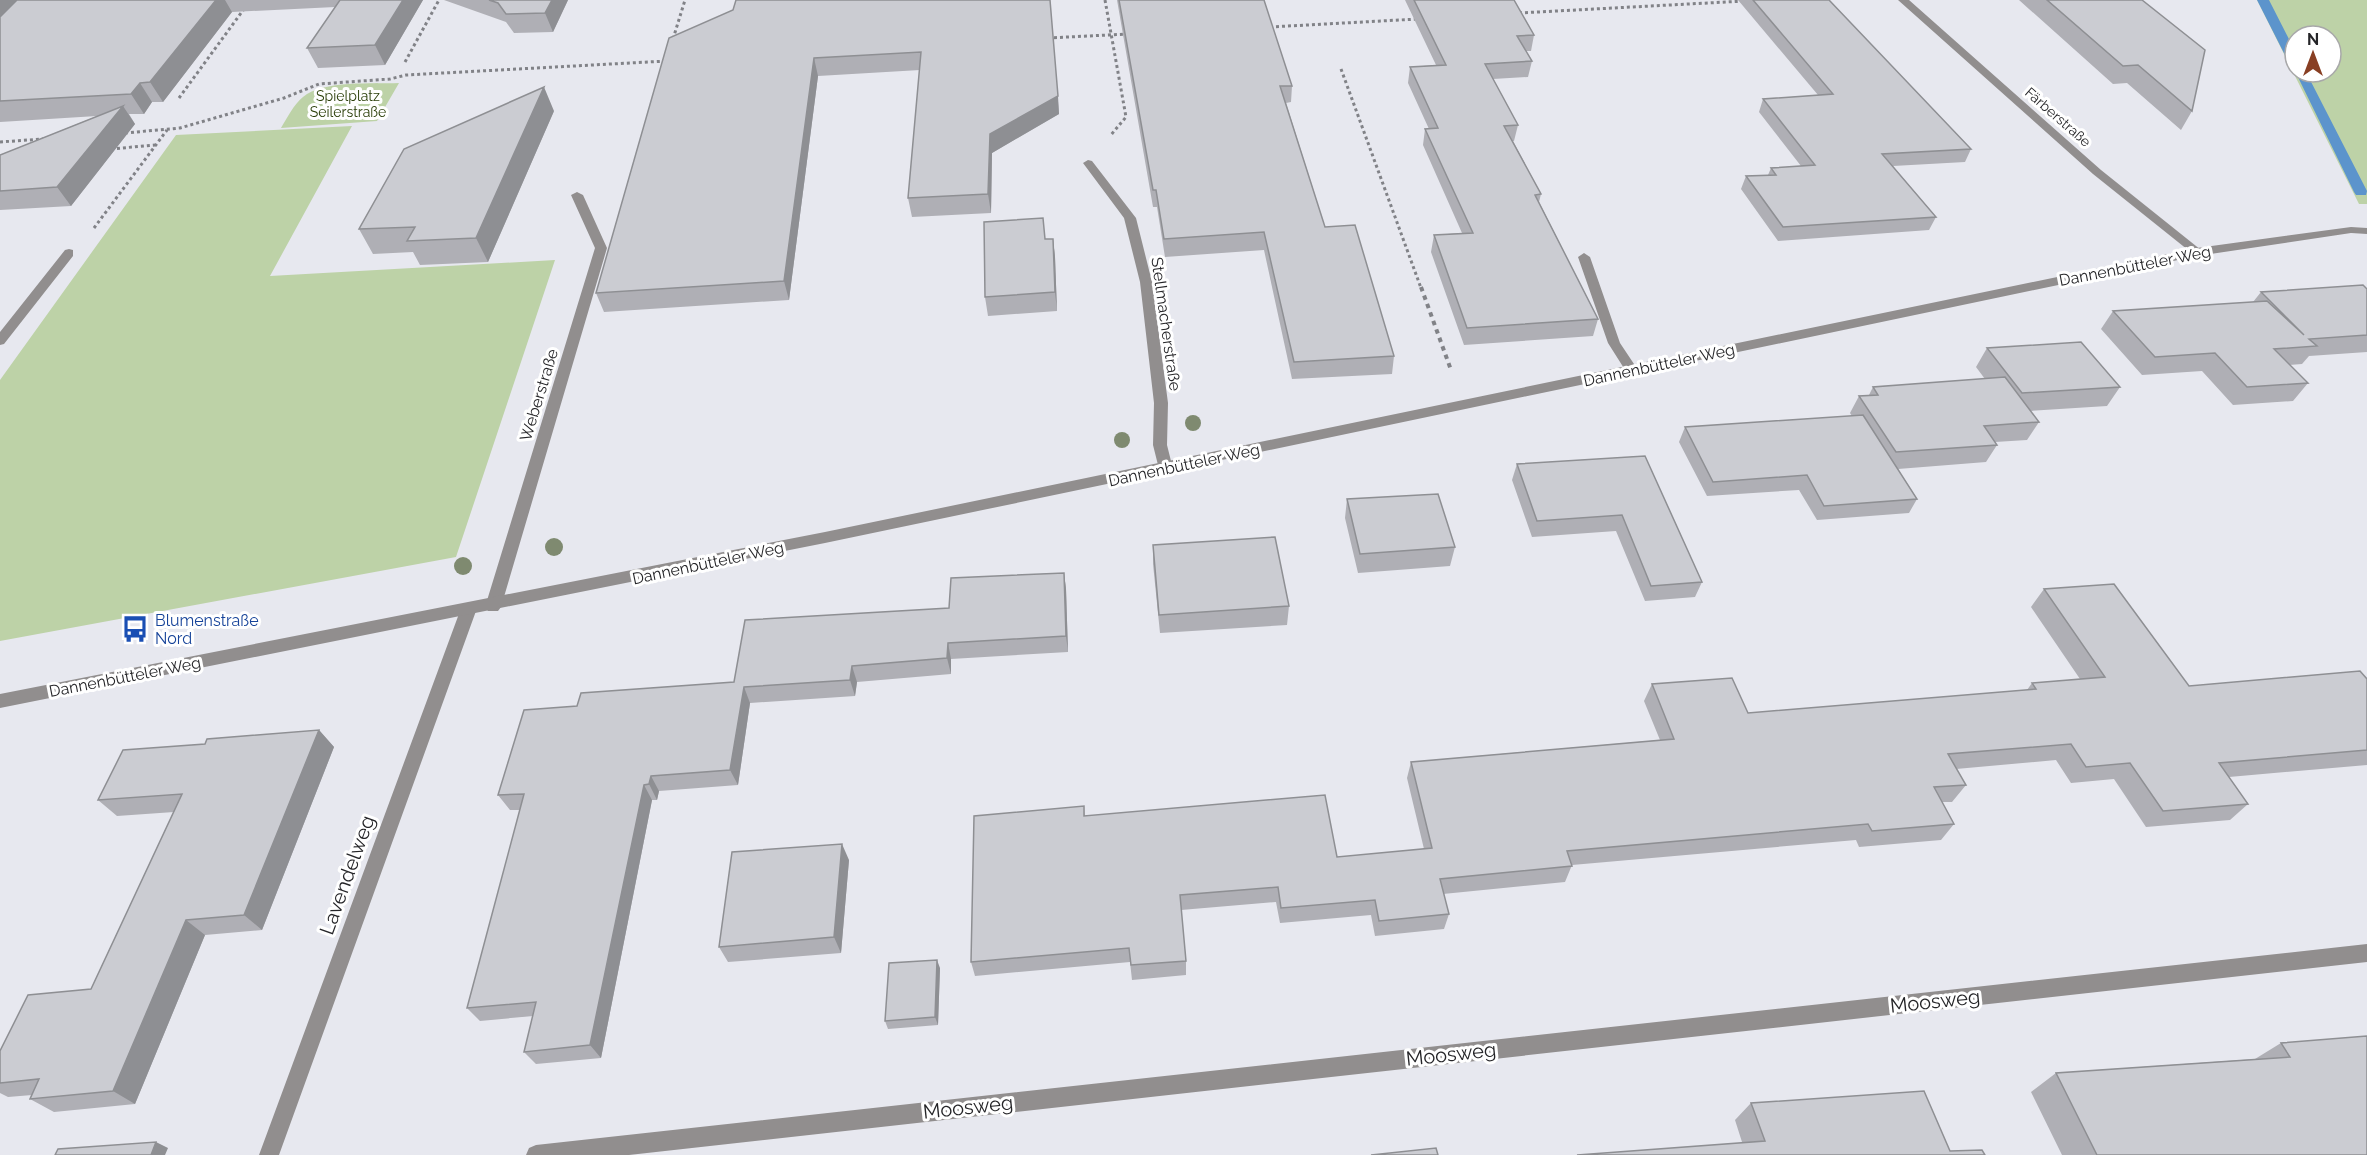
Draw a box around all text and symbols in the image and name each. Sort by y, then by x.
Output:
north arrow [2283,24,2343,84]
text: N [2307,30,2319,49]
street label: Färberstraße [2022,84,2094,150]
park label: Spielplatz Seilerstraße [310,88,386,120]
street label: Dannenbütteler Weg [2057,242,2213,290]
street label: Stellmacherstraße [1147,256,1185,392]
street label: Dannenbütteler Weg [1582,340,1736,390]
street label: Weberstraße [516,347,562,443]
street label: Dannenbütteler Weg [1107,440,1261,490]
street label: Dannenbütteler Weg [631,538,785,588]
place label: Blumenstraße Nord [155,611,259,648]
bus stop icon: Blumenstraße Nord [120,614,150,644]
street label: Dannenbütteler Weg [47,653,203,701]
street label: Lavendelweg [314,812,380,938]
street label: Moosweg [1889,984,1981,1018]
street label: Moosweg [1405,1037,1497,1071]
street label: Moosweg [922,1090,1014,1124]

